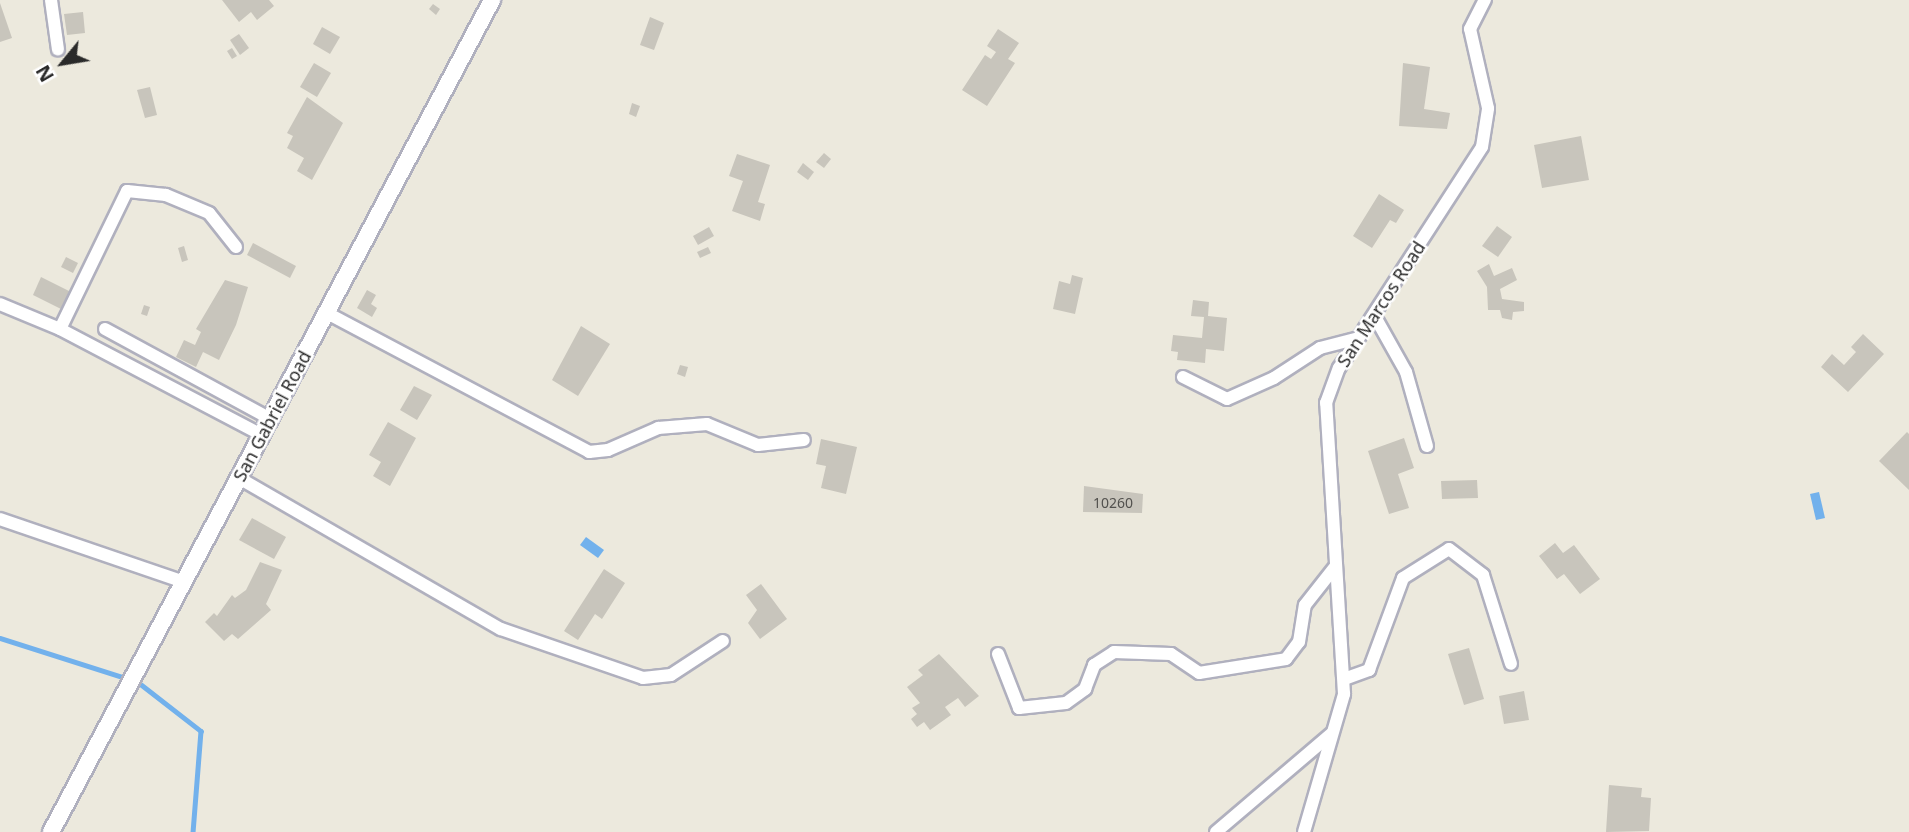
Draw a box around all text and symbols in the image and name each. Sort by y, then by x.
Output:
north arrow [28,28,98,98]
text: N [30,60,60,87]
street label: San Marcos Road [1332,237,1430,371]
street label: San Gabriel Road [228,347,316,485]
house number: 10260 [1093,495,1133,511]

